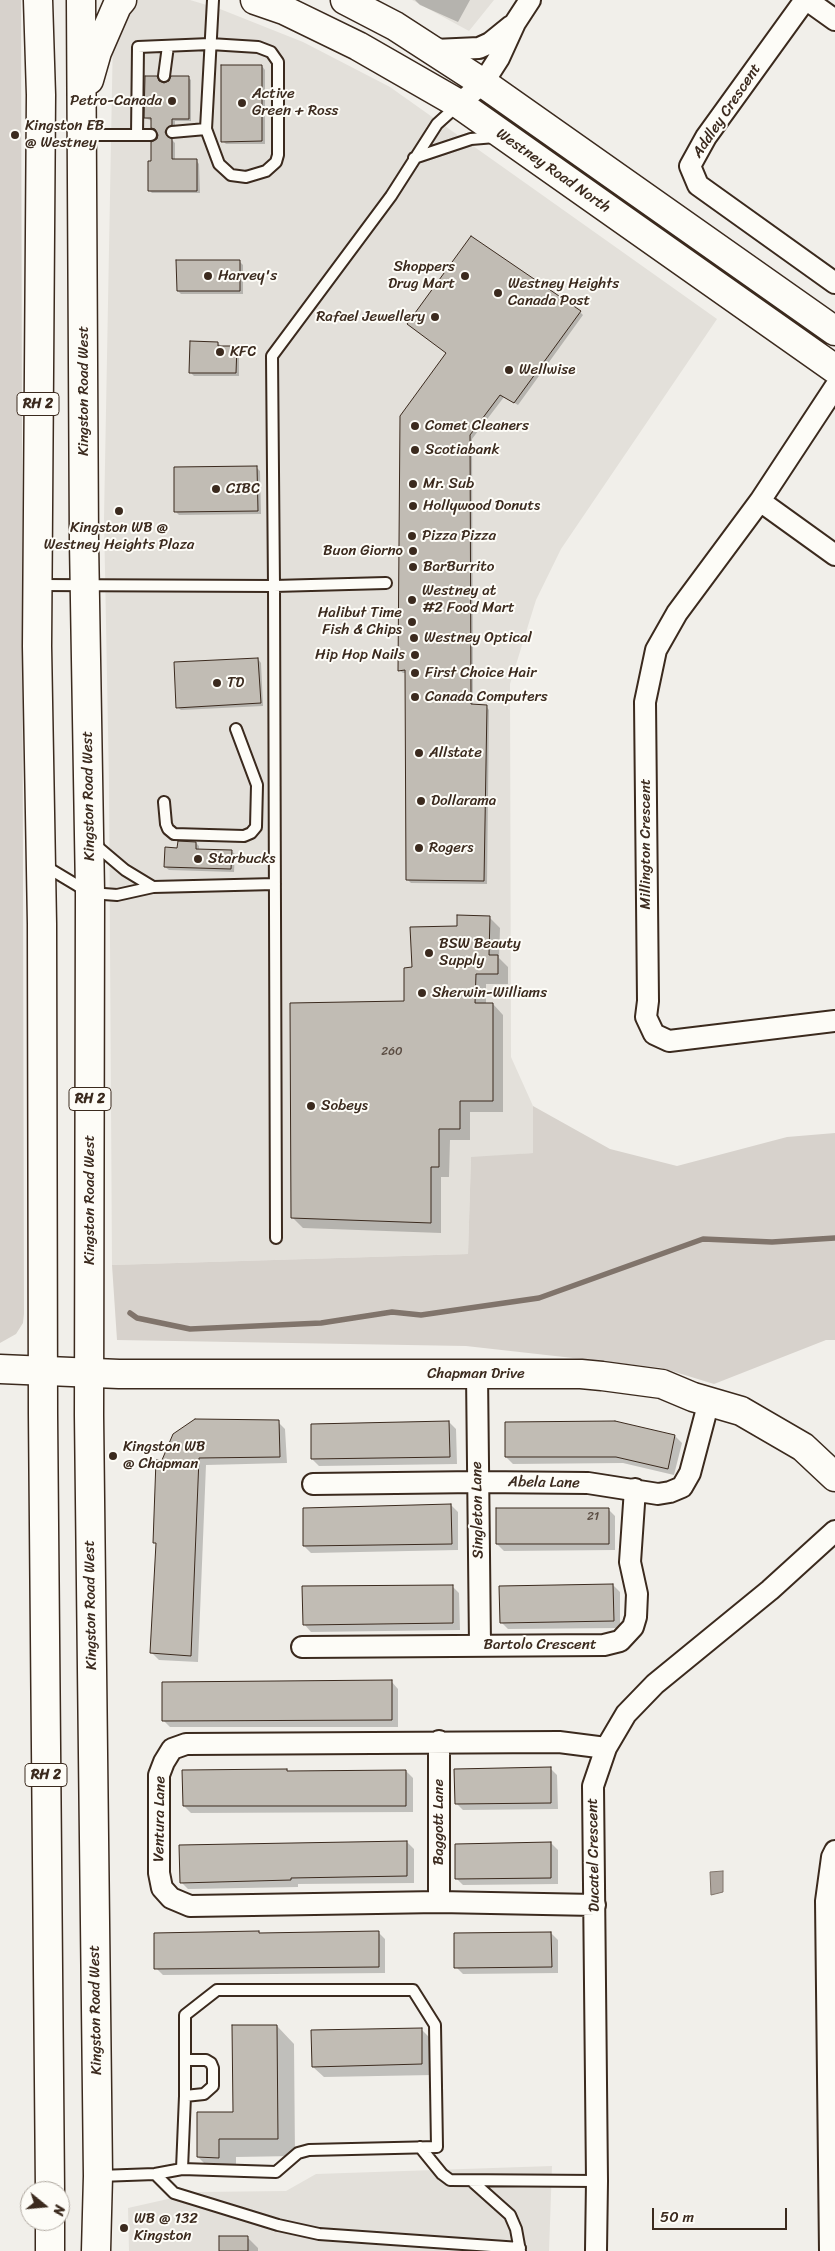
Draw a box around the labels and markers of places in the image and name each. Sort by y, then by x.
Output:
place label: Active Green + Ross [252,85,338,120]
place label: Petro-Canada [70,92,162,110]
marker: Petro-Canada [166,95,178,107]
marker: Active Green + Ross [236,97,248,109]
place label: Kingston EB @ Westney [25,117,104,152]
marker: Kingston EB @ Westney [9,129,21,141]
place label: Shoppers Drug Mart [388,258,455,293]
place label: Harvey's [218,267,277,285]
marker: Harvey's [202,270,214,282]
marker: Shoppers Drug Mart [459,270,471,282]
place label: Westney Heights Canada Post [508,275,619,310]
marker: Westney Heights Canada Post [492,287,504,299]
place label: Rafael Jewellery [316,308,425,326]
marker: Rafael Jewellery [429,311,441,323]
place label: KFC [230,343,256,361]
marker: KFC [214,346,226,358]
place label: Wellwise [519,361,575,379]
marker: Wellwise [503,364,515,376]
place label: Comet Cleaners [425,417,529,435]
marker: Comet Cleaners [409,420,421,432]
place label: Scotiabank [425,441,499,459]
marker: Scotiabank [409,444,421,456]
place label: Mr. Sub [423,475,474,493]
marker: Mr. Sub [407,478,419,490]
place label: CIBC [226,480,260,498]
marker: CIBC [210,483,222,495]
place label: Hollywood Donuts [423,497,540,515]
marker: Hollywood Donuts [407,500,419,512]
marker: Kingston WB @ Westney Heights Plaza [113,505,125,517]
place label: Kingston WB @ Westney Heights Plaza [44,519,194,554]
place label: Pizza Pizza [422,527,496,545]
marker: Pizza Pizza [406,530,418,542]
place label: Buon Giorno [323,542,403,560]
marker: Buon Giorno [407,545,419,557]
place label: BarBurrito [423,558,494,576]
marker: BarBurrito [407,561,419,573]
place label: Westney at #2 Food Mart [422,582,514,617]
marker: Westney at #2 Food Mart [406,594,418,606]
place label: Halibut Time Fish & Chips [318,604,402,639]
marker: Halibut Time Fish & Chips [406,616,418,628]
place label: Westney Optical [424,629,532,647]
marker: Westney Optical [408,632,420,644]
place label: Hip Hop Nails [315,646,405,664]
marker: Hip Hop Nails [409,649,421,661]
place label: First Choice Hair [425,664,536,682]
marker: First Choice Hair [409,667,421,679]
place label: TD [227,674,244,692]
marker: TD [211,677,223,689]
place label: Canada Computers [425,688,548,706]
marker: Canada Computers [409,691,421,703]
place label: Allstate [429,744,482,762]
marker: Allstate [413,747,425,759]
place label: Dollarama [431,792,496,810]
marker: Dollarama [415,795,427,807]
place label: Rogers [429,839,473,857]
marker: Rogers [413,842,425,854]
place label: Starbucks [208,850,275,868]
marker: Starbucks [192,853,204,865]
place label: BSW Beauty Supply [439,935,521,970]
marker: BSW Beauty Supply [423,947,435,959]
place label: Sherwin-Williams [432,984,547,1002]
marker: Sherwin-Williams [416,987,428,999]
place label: Sobeys [321,1097,368,1115]
marker: Sobeys [305,1100,317,1112]
place label: Kingston WB @ Chapman [123,1438,205,1473]
marker: Kingston WB @ Chapman [107,1450,119,1462]
place label: WB @ 132 Kingston [134,2210,198,2245]
marker: WB @ 132 Kingston [118,2222,130,2234]

